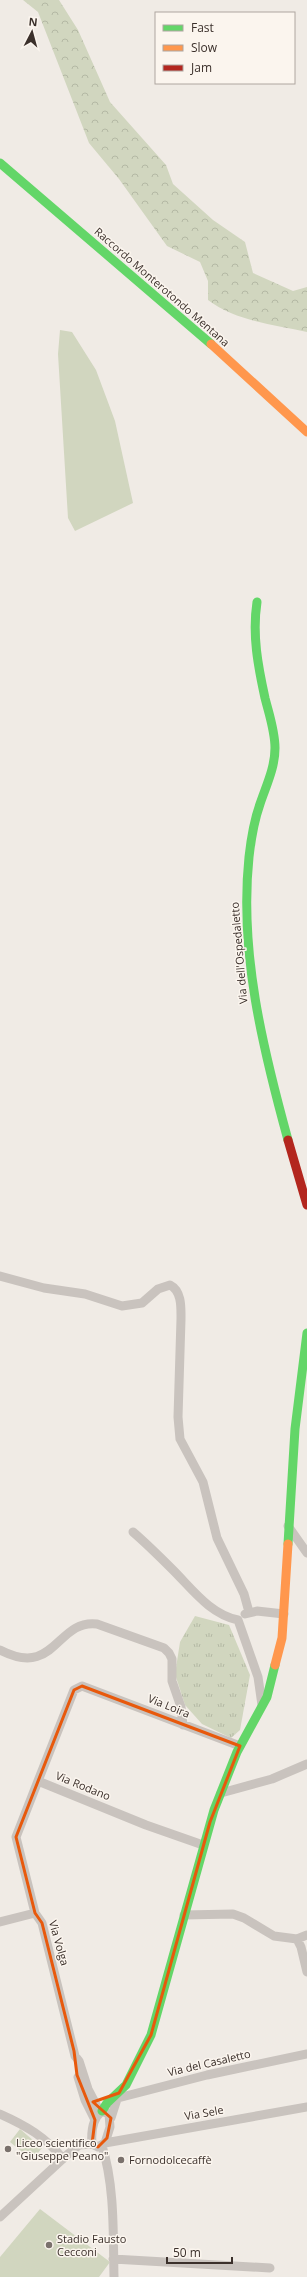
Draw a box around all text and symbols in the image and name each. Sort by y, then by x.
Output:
north arrow [12,12,52,52]
legend [155,12,295,84]
text: N [28,14,38,29]
text: Fast [191,19,214,36]
text: Slow [191,39,218,56]
text: Jam [190,59,212,76]
street label: Raccordo Monterotondo Mentana [92,224,233,349]
street label: Via dell'Ospedaletto [227,901,250,1005]
street label: Via Loira [146,1690,192,1721]
street label: Via Rodano [54,1768,113,1803]
street label: Via Volga [46,1919,73,1967]
street label: Via del Casaletto [166,2046,252,2079]
street label: Via Sele [183,2102,225,2123]
place label: Liceo scientifico "Giuseppe Peano" [16,2135,108,2163]
marker: Liceo scientifico "Giuseppe Peano" [3,2144,13,2154]
place label: Fornodolcecaffè [129,2152,212,2167]
marker: Fornodolcecaffè [116,2155,126,2165]
place label: Stadio Fausto Cecconi [57,2231,127,2259]
scale bar [167,2239,232,2265]
marker: Stadio Fausto Cecconi [44,2240,54,2250]
text: 50 m [173,2244,201,2261]

